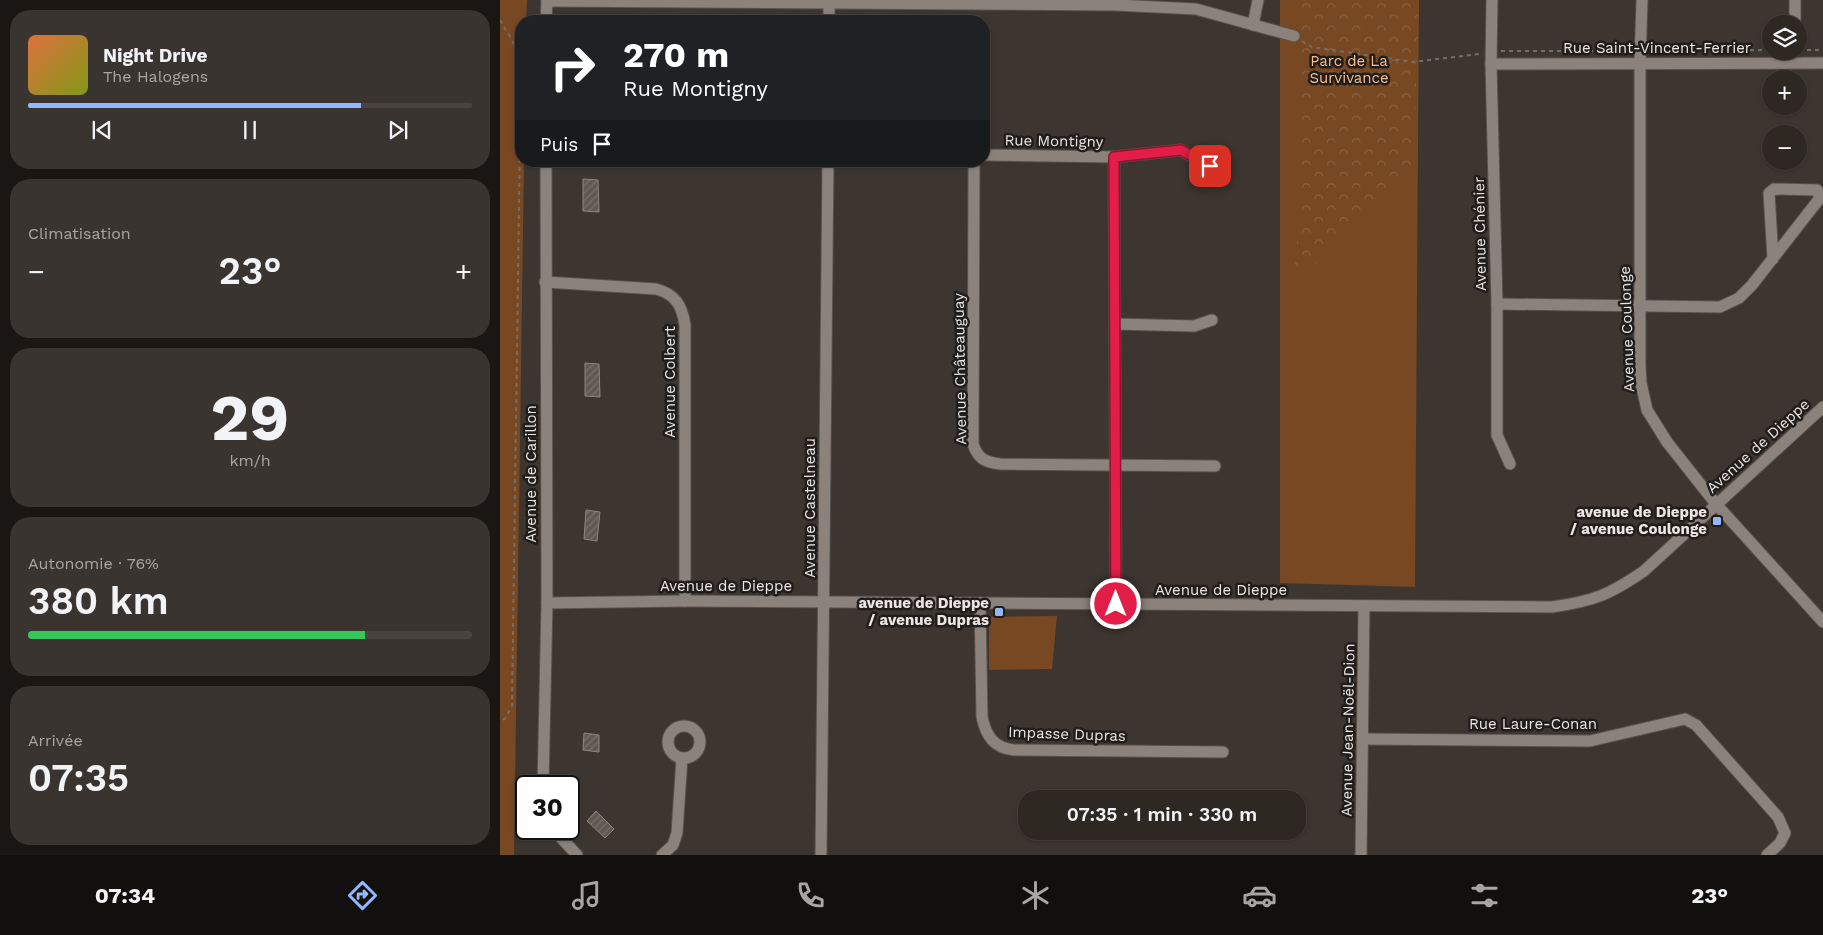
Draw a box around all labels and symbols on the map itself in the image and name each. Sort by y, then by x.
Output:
street label: Rue Saint-Vincent-Ferrier [1563,39,1751,57]
park label: Parc de La Survivance [1309,52,1389,87]
street label: Rue Montigny [1004,131,1104,151]
pin [1189,145,1231,187]
street label: Avenue Chénier [1470,177,1490,291]
street label: Avenue Coulonge [1616,266,1638,392]
street label: Avenue Châteauguay [950,293,970,445]
street label: Avenue Colbert [661,325,679,438]
street label: Avenue de Dieppe [1703,395,1813,497]
street label: Avenue de Carillon [522,405,540,543]
street label: Avenue Castelneau [801,438,819,578]
place label: avenue de Dieppe / avenue Coulonge [1570,503,1707,538]
marker: avenue de Dieppe / avenue Coulonge [1711,515,1723,527]
street label: Avenue de Dieppe [660,577,792,595]
position arrow [1089,577,1141,629]
street label: Avenue de Dieppe [1155,581,1287,599]
place label: avenue de Dieppe / avenue Dupras [858,594,989,629]
marker: avenue de Dieppe / avenue Dupras [993,606,1005,618]
street label: Avenue Jean-Noël-Dion [1337,643,1359,817]
street label: Rue Laure-Conan [1469,715,1597,733]
street label: Impasse Dupras [1008,723,1126,745]
speed limit sign: 30 [515,775,580,840]

